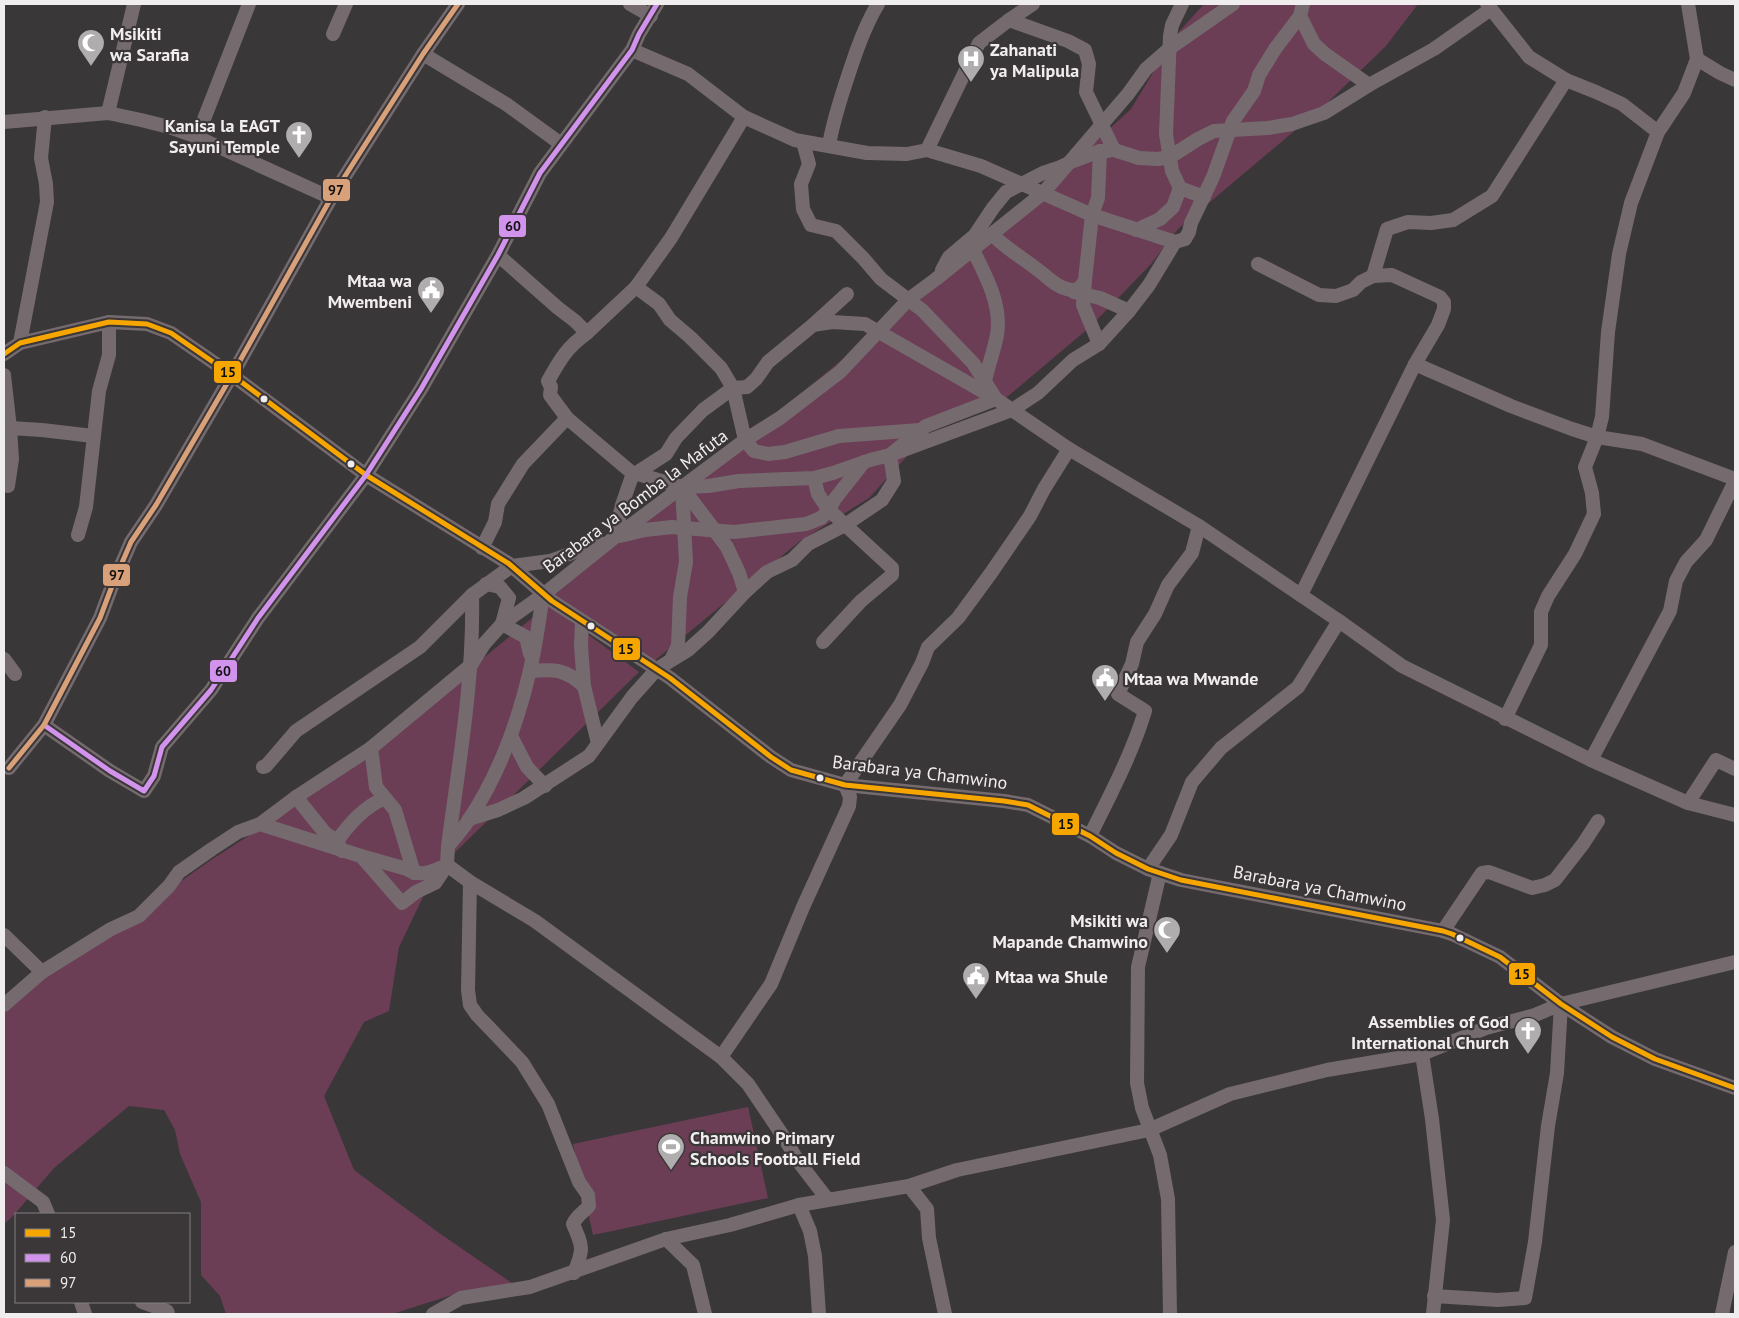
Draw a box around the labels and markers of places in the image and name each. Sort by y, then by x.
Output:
place label: Msikiti wa Sarafia [109,22,189,66]
mosque icon: Msikiti wa Sarafia [76,28,106,67]
place label: Zahanati ya Malipula [989,38,1079,82]
hospital icon: Zahanati ya Malipula [956,44,986,83]
place label: Kanisa la EAGT Sayuni Temple [165,114,281,158]
church icon: Kanisa la EAGT Sayuni Temple [284,120,314,159]
place label: Mtaa wa Mwembeni [328,269,412,313]
public building icon: Mtaa wa Mwembeni [416,275,446,314]
unlabelled marker [259,394,269,404]
unlabelled marker [346,459,356,469]
unlabelled marker [586,621,596,631]
public building icon: Mtaa wa Mwande [1090,663,1120,702]
place label: Mtaa wa Mwande [1124,667,1258,690]
unlabelled marker [815,773,825,783]
place label: Msikiti wa Mapande Chamwino [992,909,1148,953]
mosque icon: Msikiti wa Mapande Chamwino [1152,915,1182,954]
unlabelled marker [1455,933,1465,943]
public building icon: Mtaa wa Shule [961,961,991,1000]
place label: Mtaa wa Shule [995,965,1108,988]
place label: Assemblies of God International Church [1351,1010,1509,1054]
church icon: Assemblies of God International Church [1513,1016,1543,1055]
place label: Chamwino Primary Schools Football Field [690,1126,861,1170]
sports icon: Chamwino Primary Schools Football Field [656,1132,686,1171]

